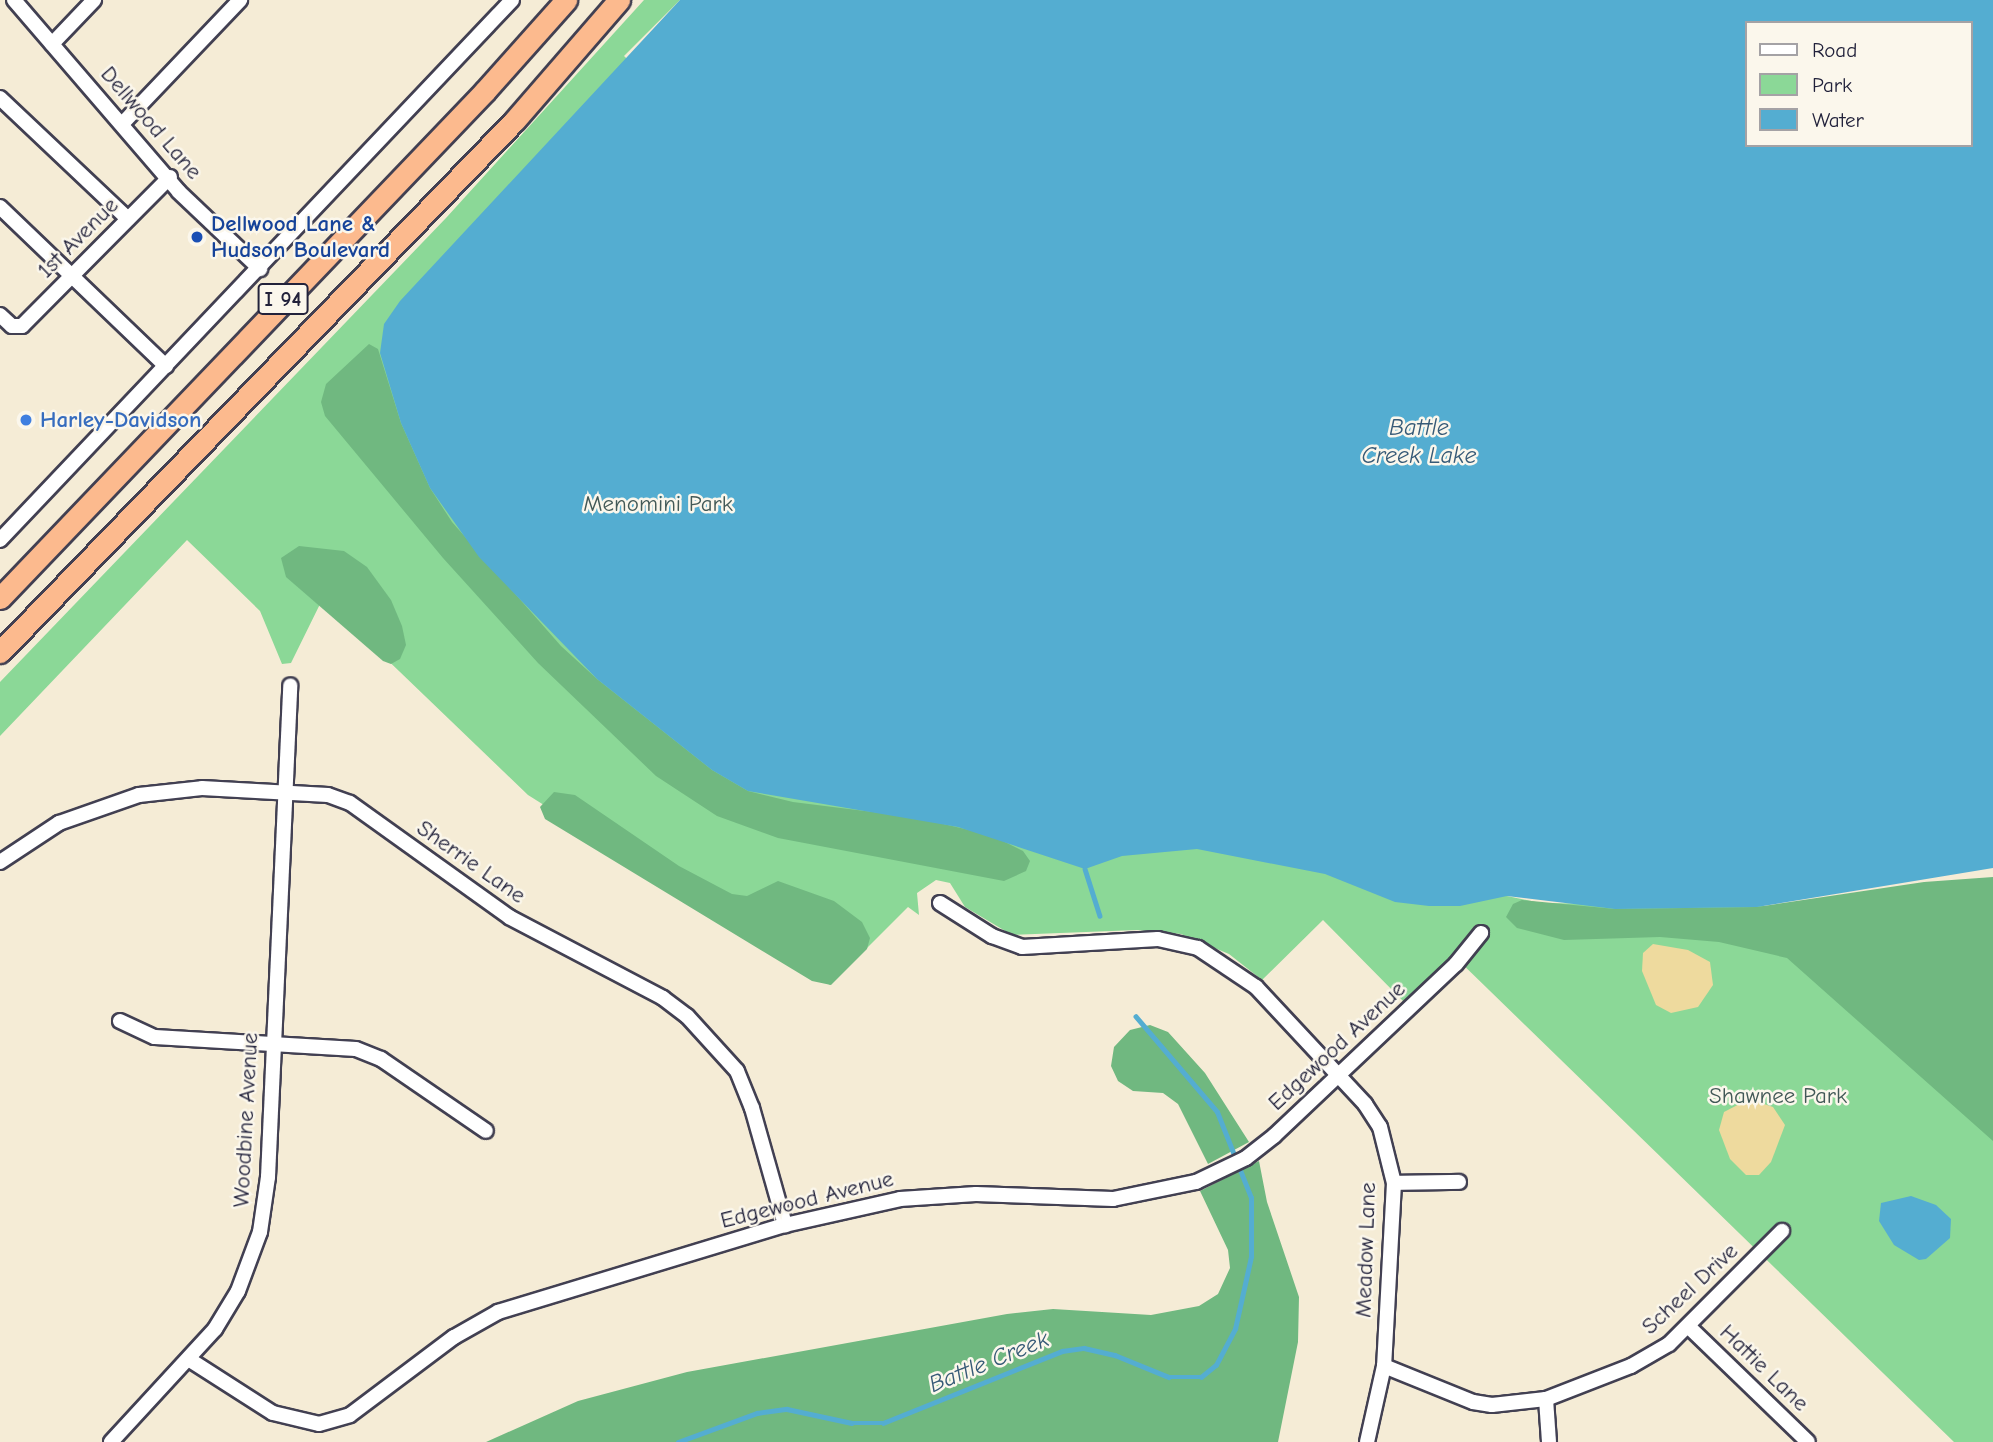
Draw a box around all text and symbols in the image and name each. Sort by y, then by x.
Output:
legend [1744,21,1972,147]
text: Road [1812,38,1857,62]
street label: Dellwood Lane [94,61,208,185]
text: Park [1812,73,1852,97]
text: Water [1812,108,1864,132]
street label: 1st Avenue [32,192,124,284]
place label: Dellwood Lane & Hudson Boulevard [211,210,390,264]
marker: Dellwood Lane & Hudson Boulevard [189,229,205,245]
road number: I 94 [257,282,309,316]
place label: Harley-Davidson [40,406,202,434]
marker: Harley-Davidson [18,412,34,428]
water label: Battle Creek Lake [1361,414,1477,470]
park label: Menomini Park [583,490,733,518]
street label: Sherrie Lane [411,814,531,910]
street label: Edgewood Avenue [1263,975,1411,1117]
street label: Woodbine Avenue [228,1032,264,1208]
park label: Shawnee Park [1709,1082,1847,1110]
street label: Edgewood Avenue [718,1165,896,1235]
street label: Meadow Lane [1350,1182,1382,1318]
street label: Scheel Drive [1636,1238,1744,1340]
street label: Hattie Lane [1714,1319,1814,1417]
water label: Battle Creek [925,1325,1053,1399]

